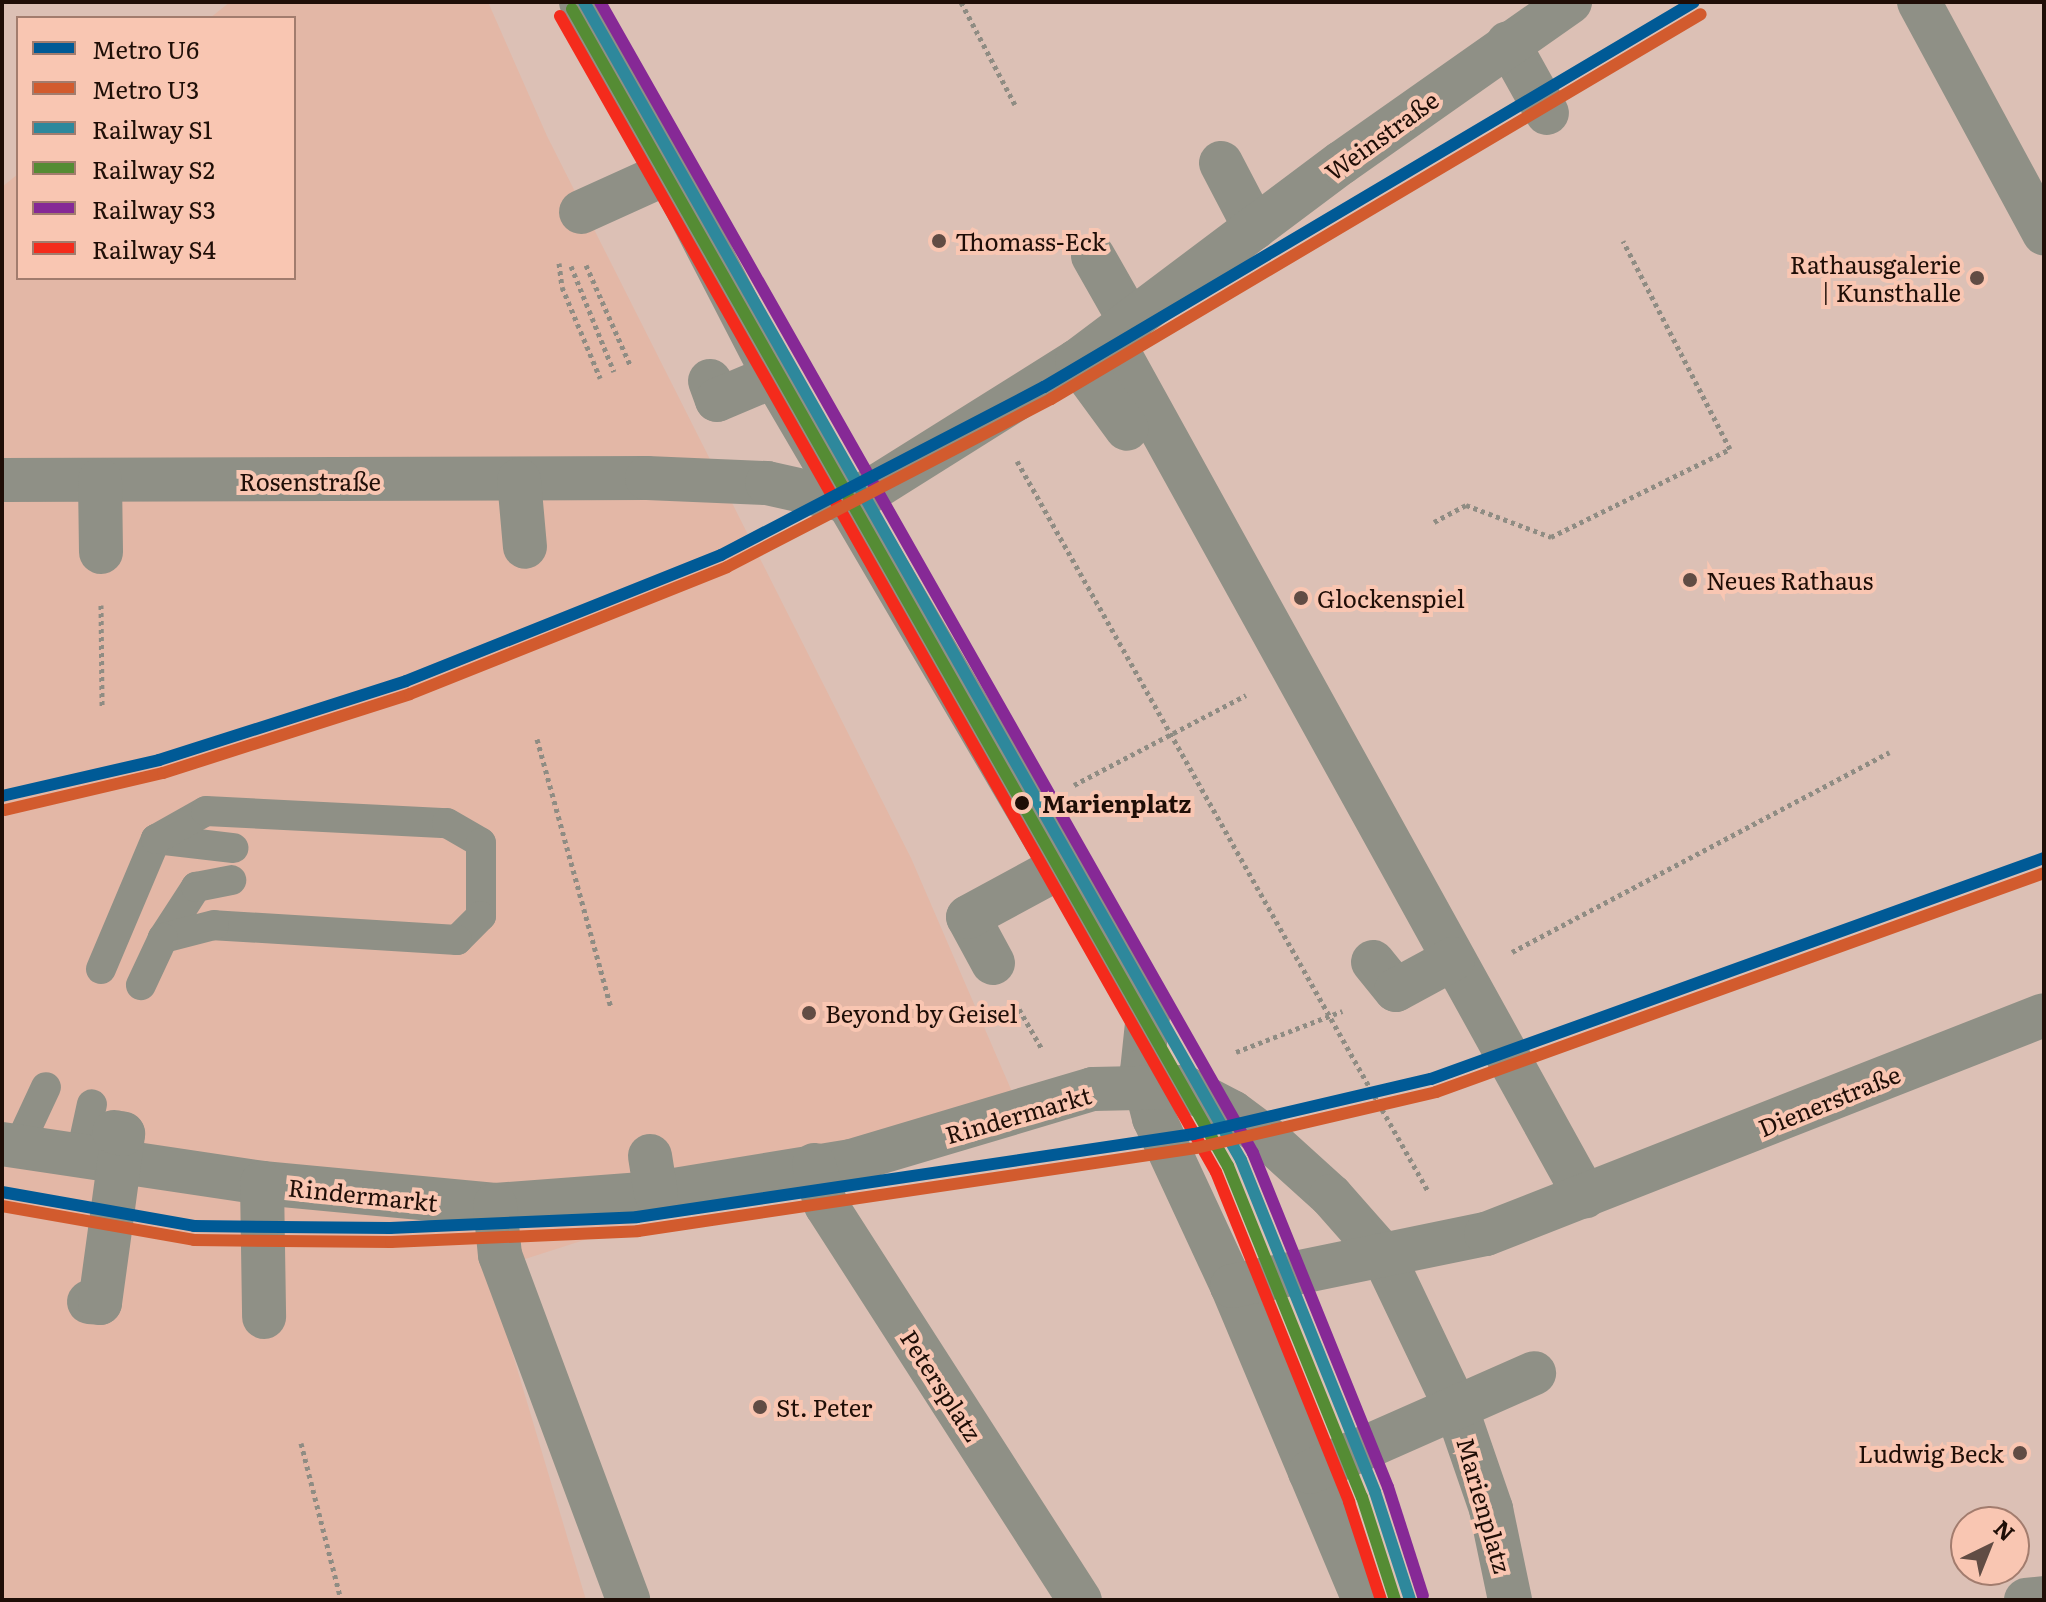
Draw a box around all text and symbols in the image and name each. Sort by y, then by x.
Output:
legend [16,16,296,280]
text: Metro U6 [92,31,199,66]
text: Metro U3 [92,71,199,106]
street label: Weinstraße [1319,84,1443,186]
text: Railway S1 [92,111,212,146]
text: Railway S2 [92,151,215,186]
text: Railway S3 [92,191,216,226]
place label: Thomass-Eck [955,227,1106,255]
text: Railway S4 [92,231,216,266]
marker: Thomass-Eck [930,232,948,250]
place label: Rathausgalerie | Kunsthalle [1790,250,1961,306]
marker: Rathausgalerie | Kunsthalle [1968,269,1986,287]
street label: Rosenstraße [239,467,381,495]
place label: Neues Rathaus [1706,566,1873,594]
marker: Neues Rathaus [1681,571,1699,589]
place label: Glockenspiel [1317,584,1465,612]
marker: Glockenspiel [1292,589,1310,607]
place label: Marienplatz [1042,789,1191,817]
marker: Marienplatz [1009,790,1035,816]
place label: Beyond by Geisel [825,999,1018,1027]
marker: Beyond by Geisel [800,1004,818,1022]
street label: Dienerstraße [1754,1058,1904,1142]
street label: Rindermarkt [942,1079,1094,1149]
street label: Rindermarkt [287,1172,439,1216]
street label: Petersplatz [895,1324,989,1446]
place label: St. Peter [776,1393,872,1421]
marker: St. Peter [751,1398,769,1416]
street label: Marienplatz [1452,1434,1518,1576]
place label: Ludwig Beck [1858,1439,2004,1467]
marker: Ludwig Beck [2011,1444,2029,1462]
north arrow [1950,1506,2030,1586]
text: N [1987,1511,2023,1548]

